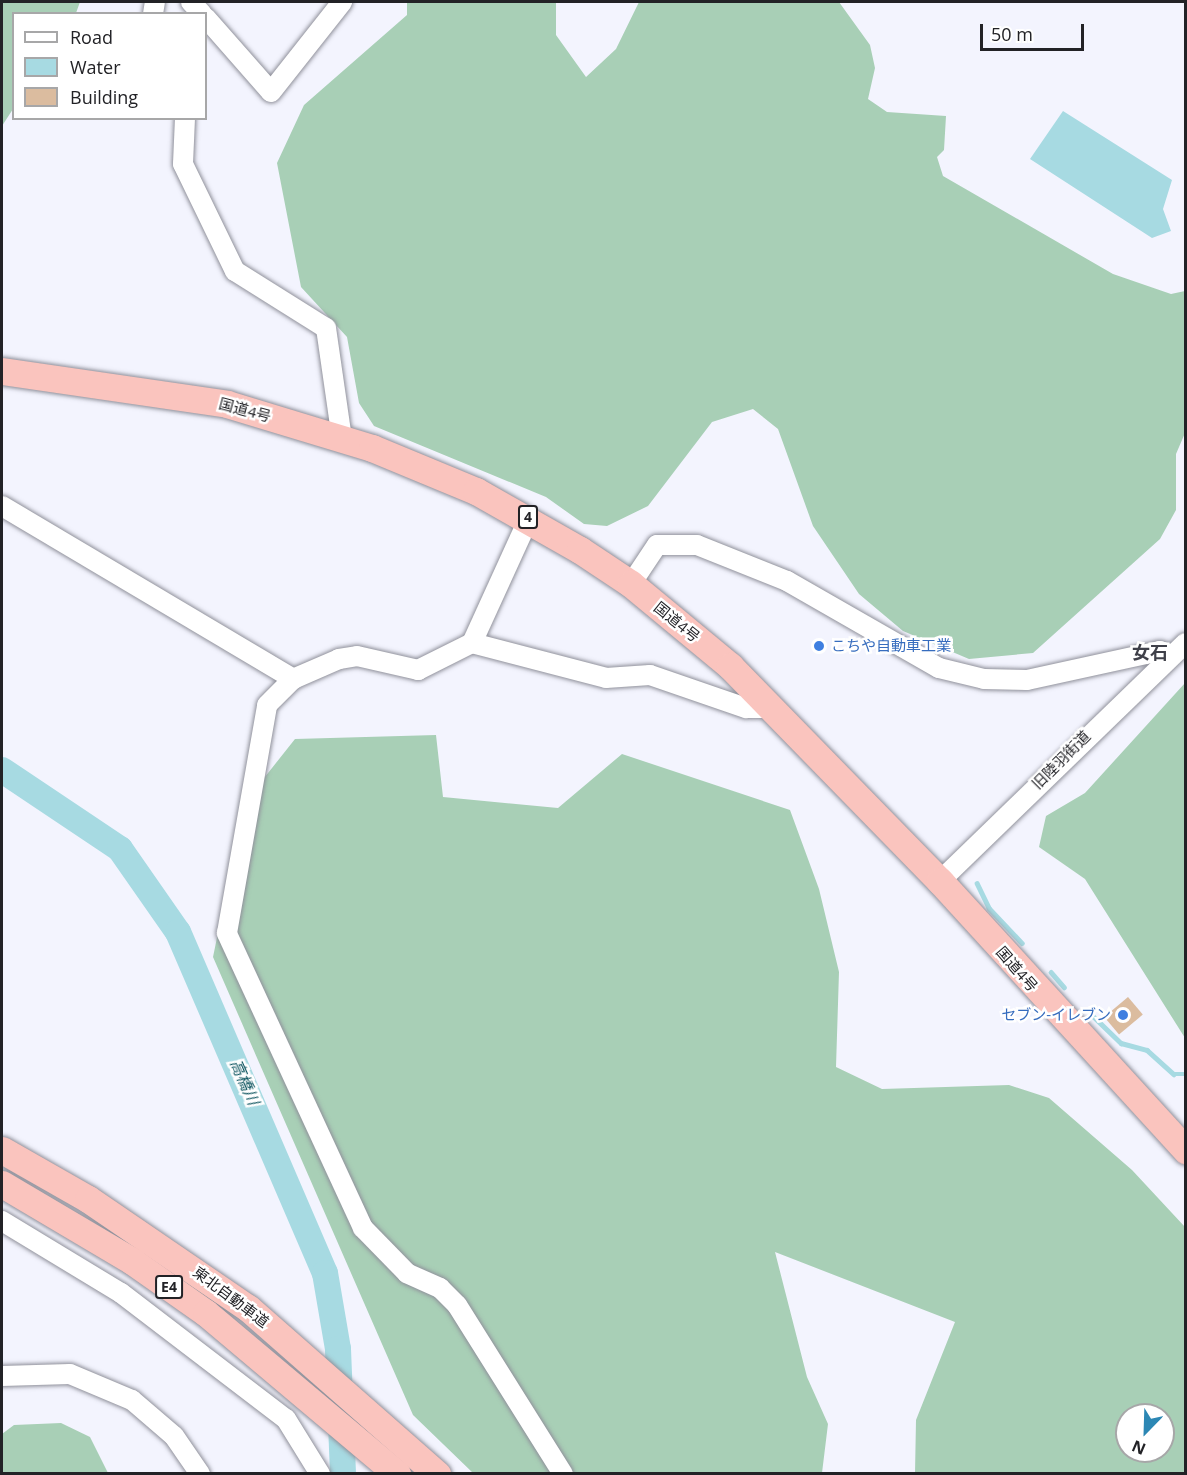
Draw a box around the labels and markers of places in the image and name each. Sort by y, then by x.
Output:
place label: こちや自動車工業 [831,637,951,655]
marker: こちや自動車工業 [812,639,826,653]
place label: セブン-イレブン [1001,1006,1111,1024]
marker: セブン-イレブン [1116,1008,1130,1022]

